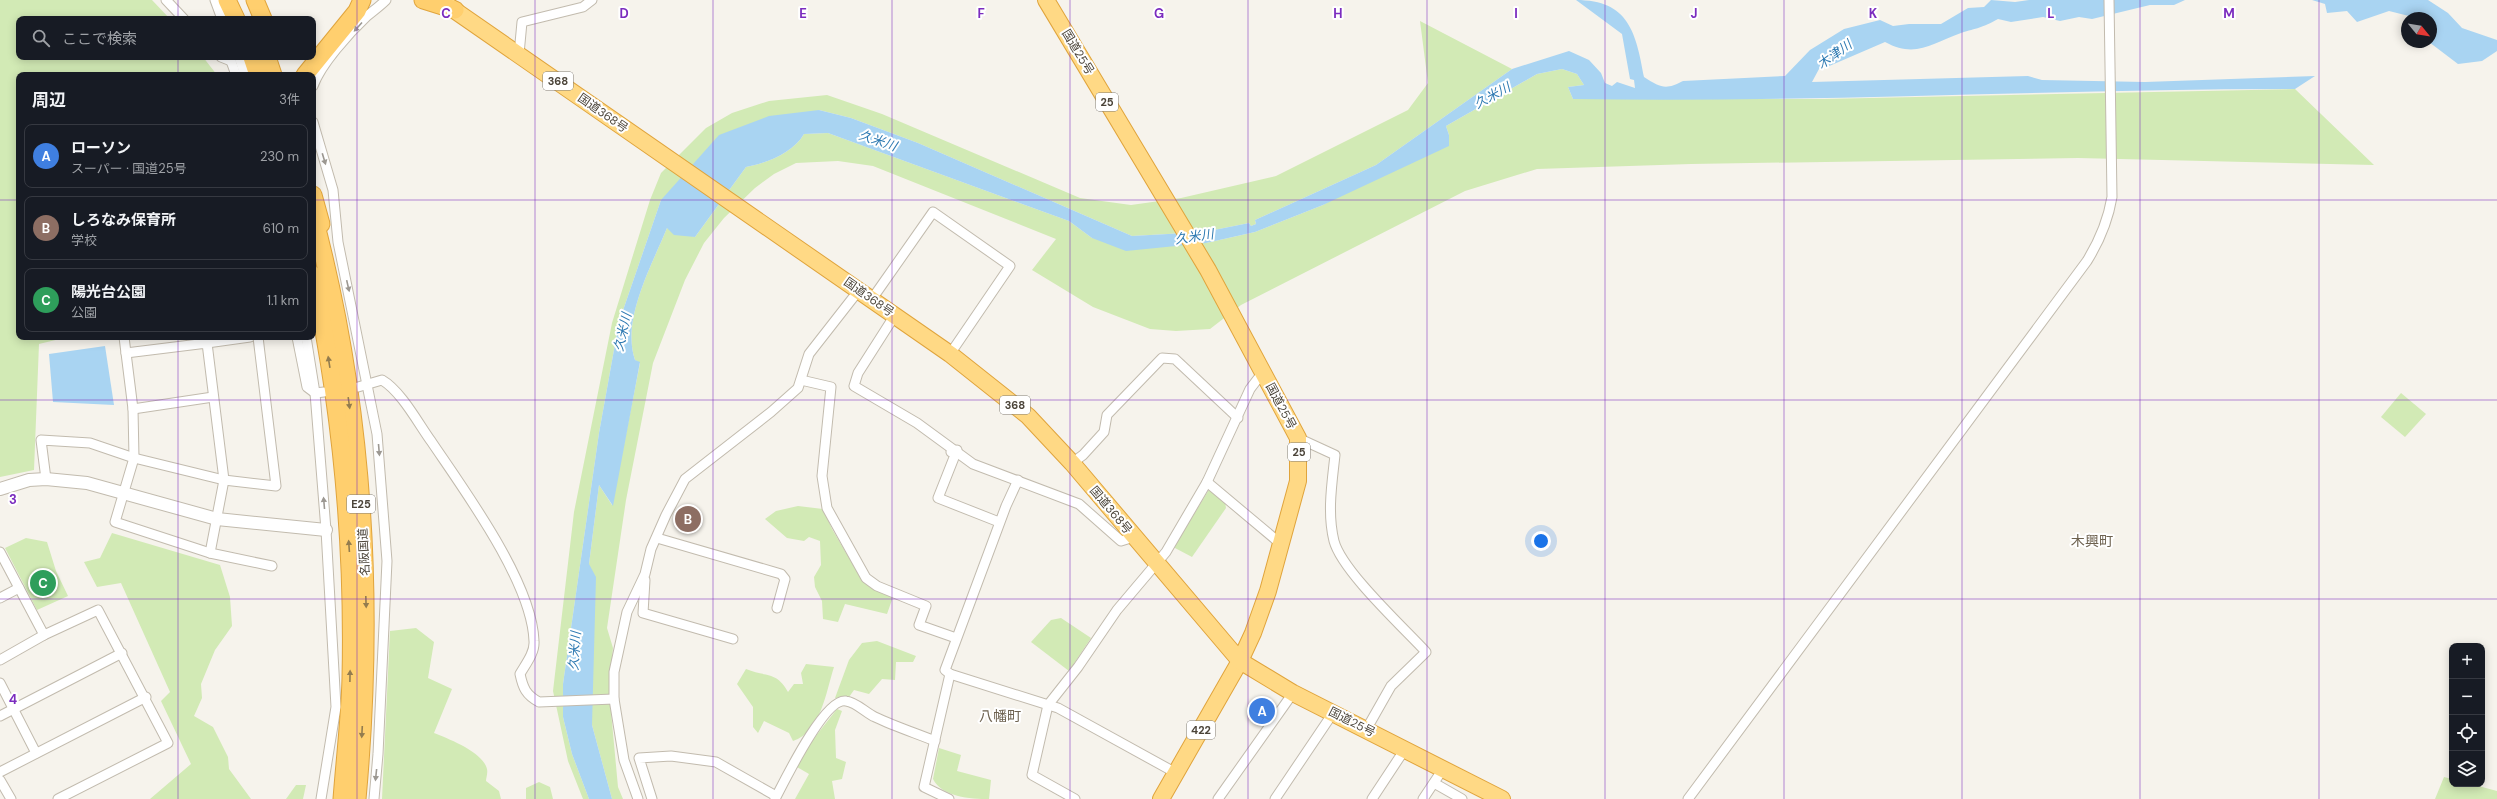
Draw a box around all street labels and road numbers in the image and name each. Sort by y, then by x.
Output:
street label: 国道25号 [1058,26,1098,78]
road number: 368 [543,72,573,90]
street label: 国道368号 [575,90,631,136]
road number: 25 [1096,93,1118,111]
street label: 国道368号 [841,274,897,320]
street label: 国道25号 [1262,380,1300,432]
road number: 368 [1000,396,1030,414]
road number: 25 [1288,443,1310,461]
street label: 国道368号 [1086,483,1136,537]
road number: E25 [347,495,375,513]
street label: 名阪国道 [355,528,373,576]
street label: 国道25号 [1326,703,1378,741]
road number: 422 [1187,721,1215,739]

